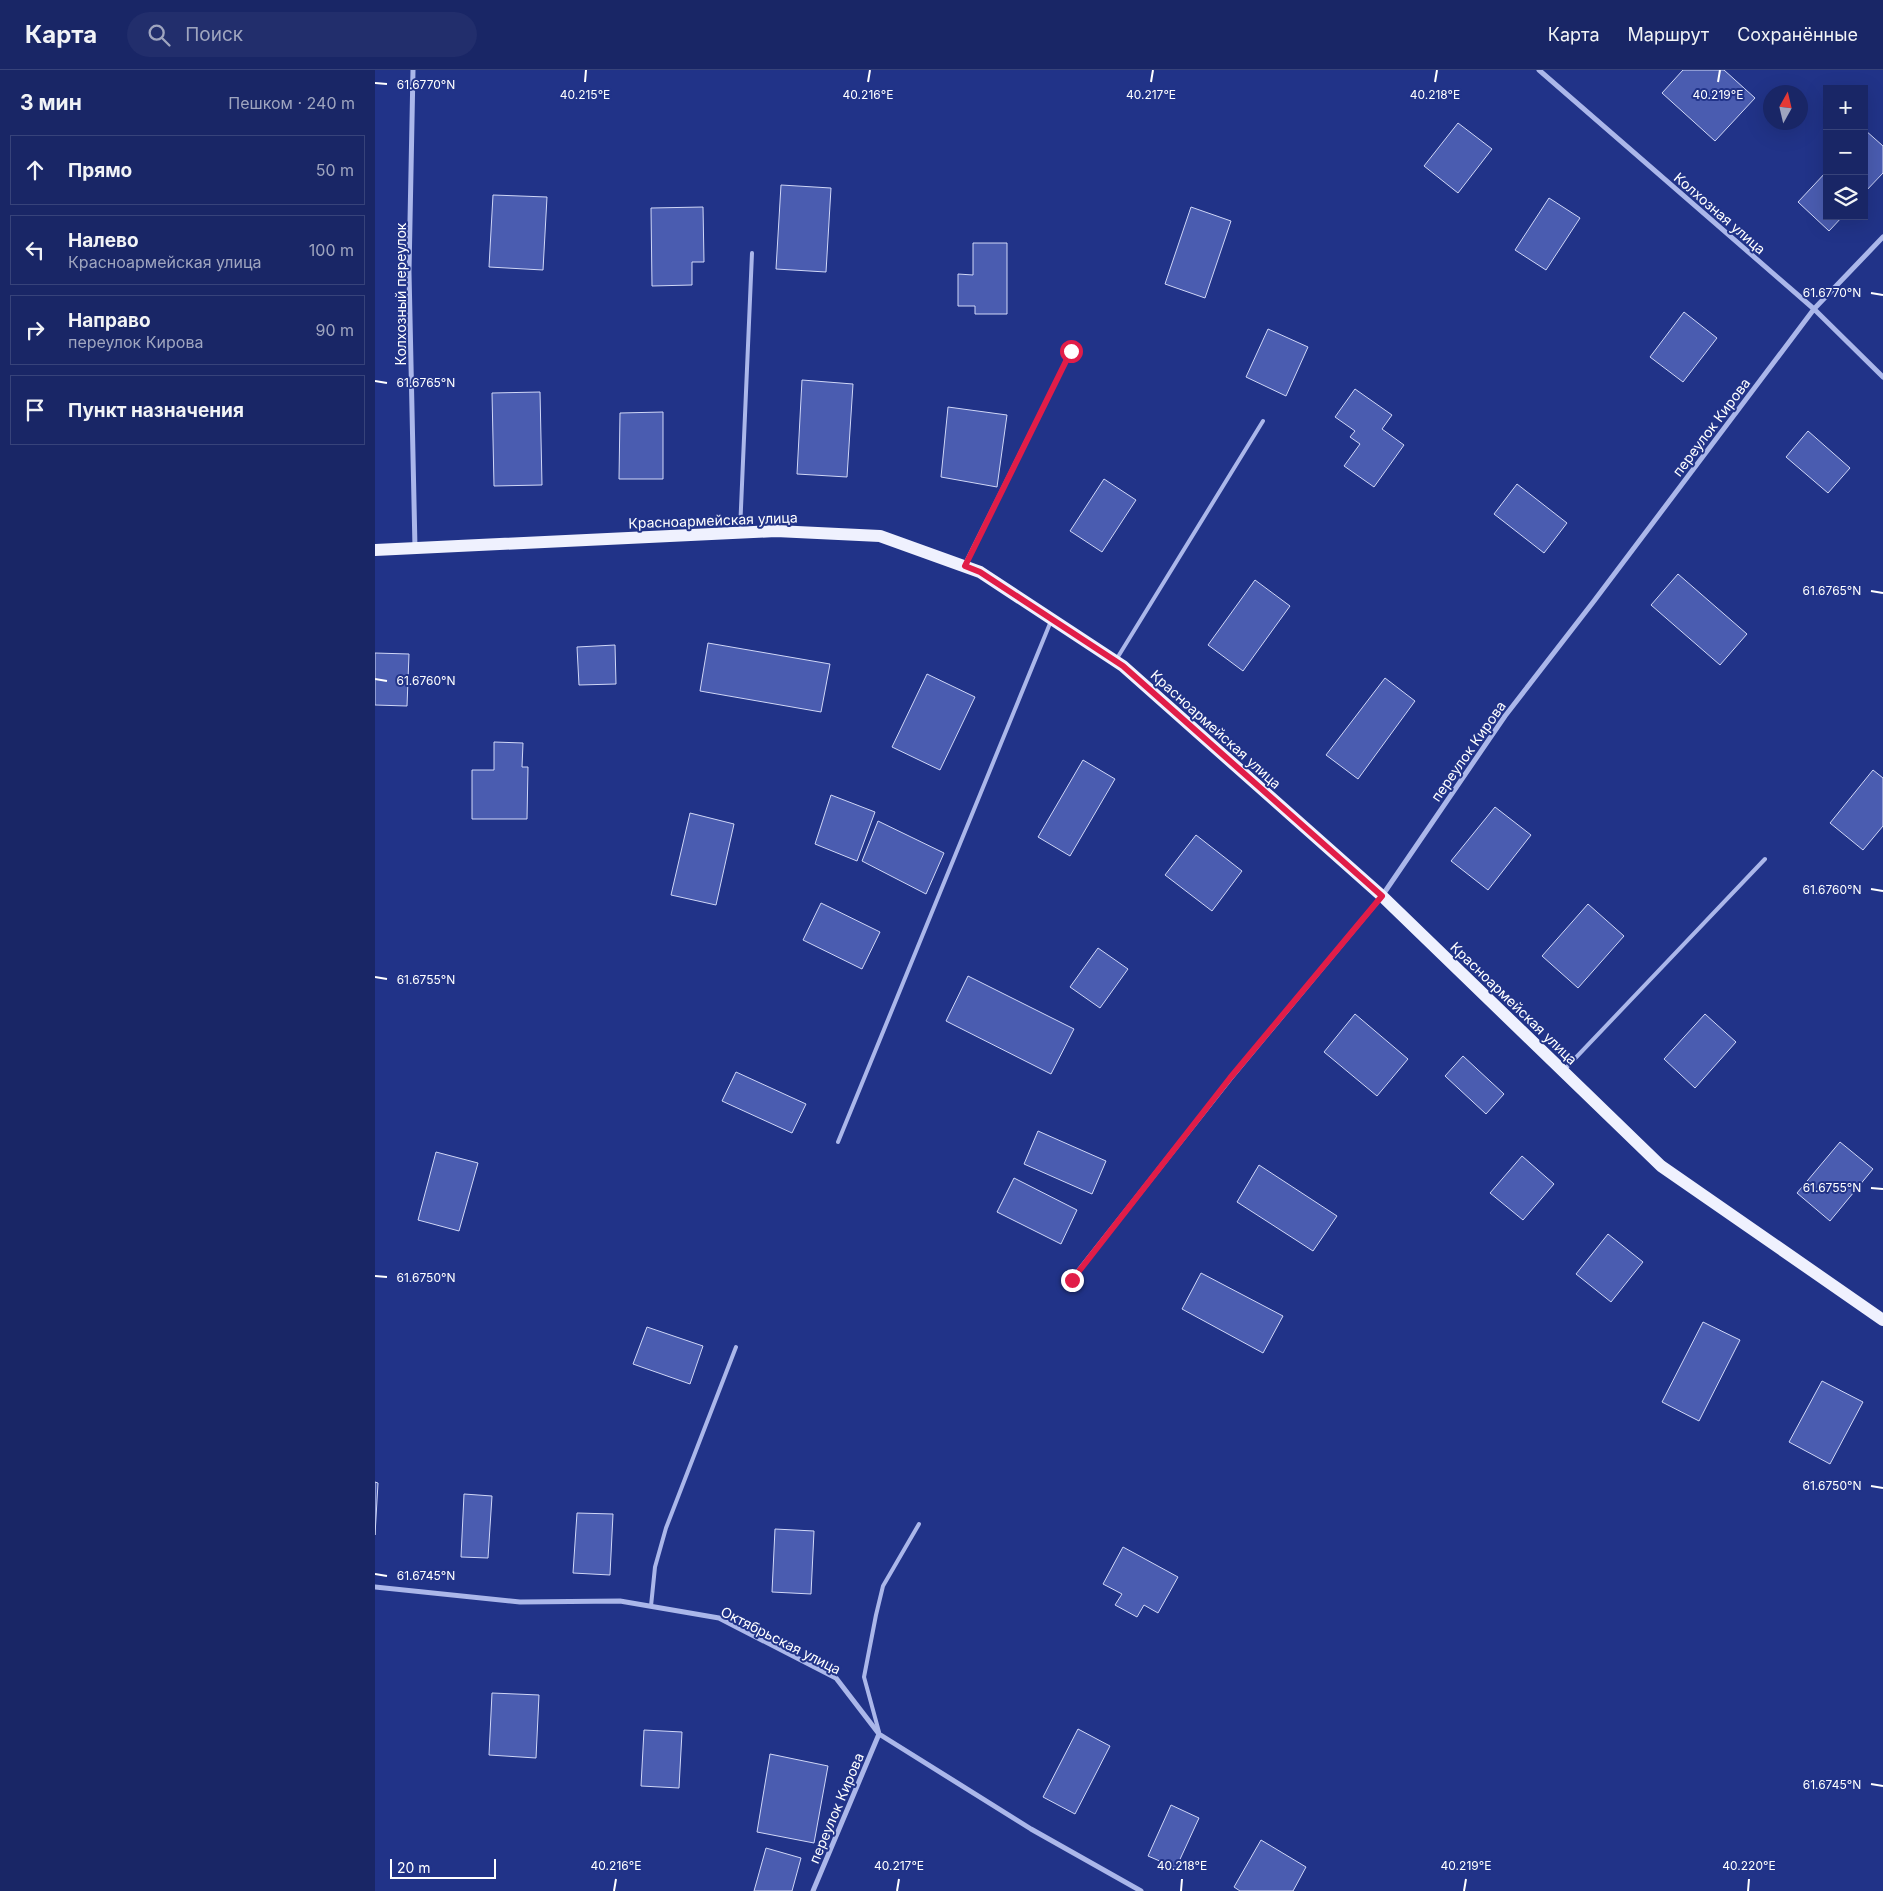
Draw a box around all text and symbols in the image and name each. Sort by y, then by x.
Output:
search box [127,12,477,57]
text: Карта [25,20,97,49]
icon: search [145,21,173,49]
text: Поиск [185,23,243,46]
text: Карта [1548,24,1600,45]
text: Маршрут [1628,24,1709,45]
text: Сохранённые [1737,24,1858,45]
text: 61.6770°N [397,77,455,92]
north arrow [1763,85,1808,130]
map controls [1823,85,1868,220]
button: + [1823,85,1868,130]
text: 40.215°E [560,87,610,102]
text: 40.216°E [843,87,893,102]
text: 40.217°E [1126,87,1176,102]
text: 40.218°E [1410,87,1460,102]
text: 40.219°E [1693,87,1743,102]
text: 3 мин [20,90,82,115]
text: Пешком · 240 m [228,93,355,113]
button: − [1823,130,1868,175]
icon: ahead [21,156,49,184]
text: Прямо [68,159,132,182]
text: 50 m [316,160,354,180]
street label: Колхозная улица [1671,169,1769,257]
button: layers [1823,175,1868,220]
street label: Колхозный переулок [392,222,409,365]
text: Налево [68,229,139,252]
icon: left [21,236,49,264]
text: 100 m [309,240,354,260]
text: Красноармейская улица [68,252,262,272]
text: 61.6770°N [1803,285,1861,300]
text: Направо [68,309,151,332]
icon: right [21,316,49,344]
text: 90 m [315,320,354,340]
text: переулок Кирова [68,332,203,352]
route start [1060,340,1083,363]
text: 61.6765°N [397,375,455,390]
street label: переулок Кирова [1669,375,1753,479]
icon: arrive [21,396,49,424]
text: Пункт назначения [68,399,244,422]
street label: Красноармейская улица [628,509,798,531]
text: 61.6765°N [1803,583,1861,598]
street label: Красноармейская улица [1147,666,1285,792]
text: 61.6760°N [396,673,456,688]
street label: переулок Кирова [1427,698,1509,804]
text: 61.6760°N [1802,882,1862,897]
street label: Красноармейская улица [1447,938,1581,1068]
text: 61.6755°N [397,972,455,987]
text: 61.6755°N [1803,1180,1861,1195]
route end [1061,1269,1084,1292]
text: 61.6750°N [397,1270,455,1285]
text: 61.6750°N [1803,1478,1861,1493]
text: 61.6745°N [397,1568,455,1583]
street label: Октябрьская улица [718,1602,844,1678]
street label: переулок Кирова [805,1750,867,1866]
text: 61.6745°N [1803,1777,1861,1792]
scale bar [390,1856,496,1879]
text: 40.216°E [591,1858,641,1873]
text: 40.217°E [874,1858,924,1873]
text: 40.218°E [1157,1858,1207,1873]
text: 40.219°E [1441,1858,1491,1873]
text: 40.220°E [1722,1858,1776,1873]
text: 20 m [397,1859,431,1876]

